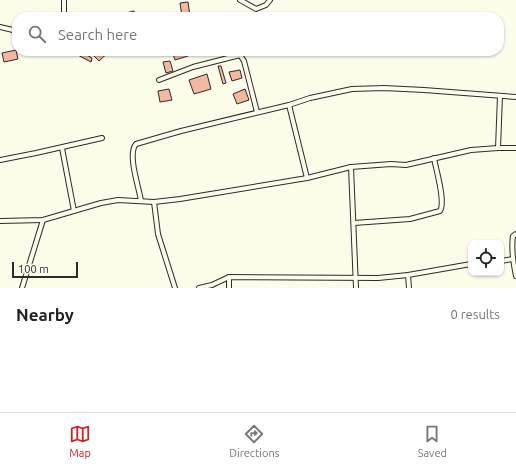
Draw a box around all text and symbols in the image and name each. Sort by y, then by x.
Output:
search box [12,12,504,56]
icon: search [26,23,48,45]
text: Search here [58,26,137,43]
map controls [468,240,504,276]
button: locate [468,240,504,276]
scale bar [12,260,78,279]
text: 100 m [18,263,49,275]
text: Nearby [16,305,74,324]
text: 0 results [450,307,500,321]
tab: Map [69,423,91,459]
tab: Directions [229,423,279,459]
tab: Saved [418,423,447,459]

